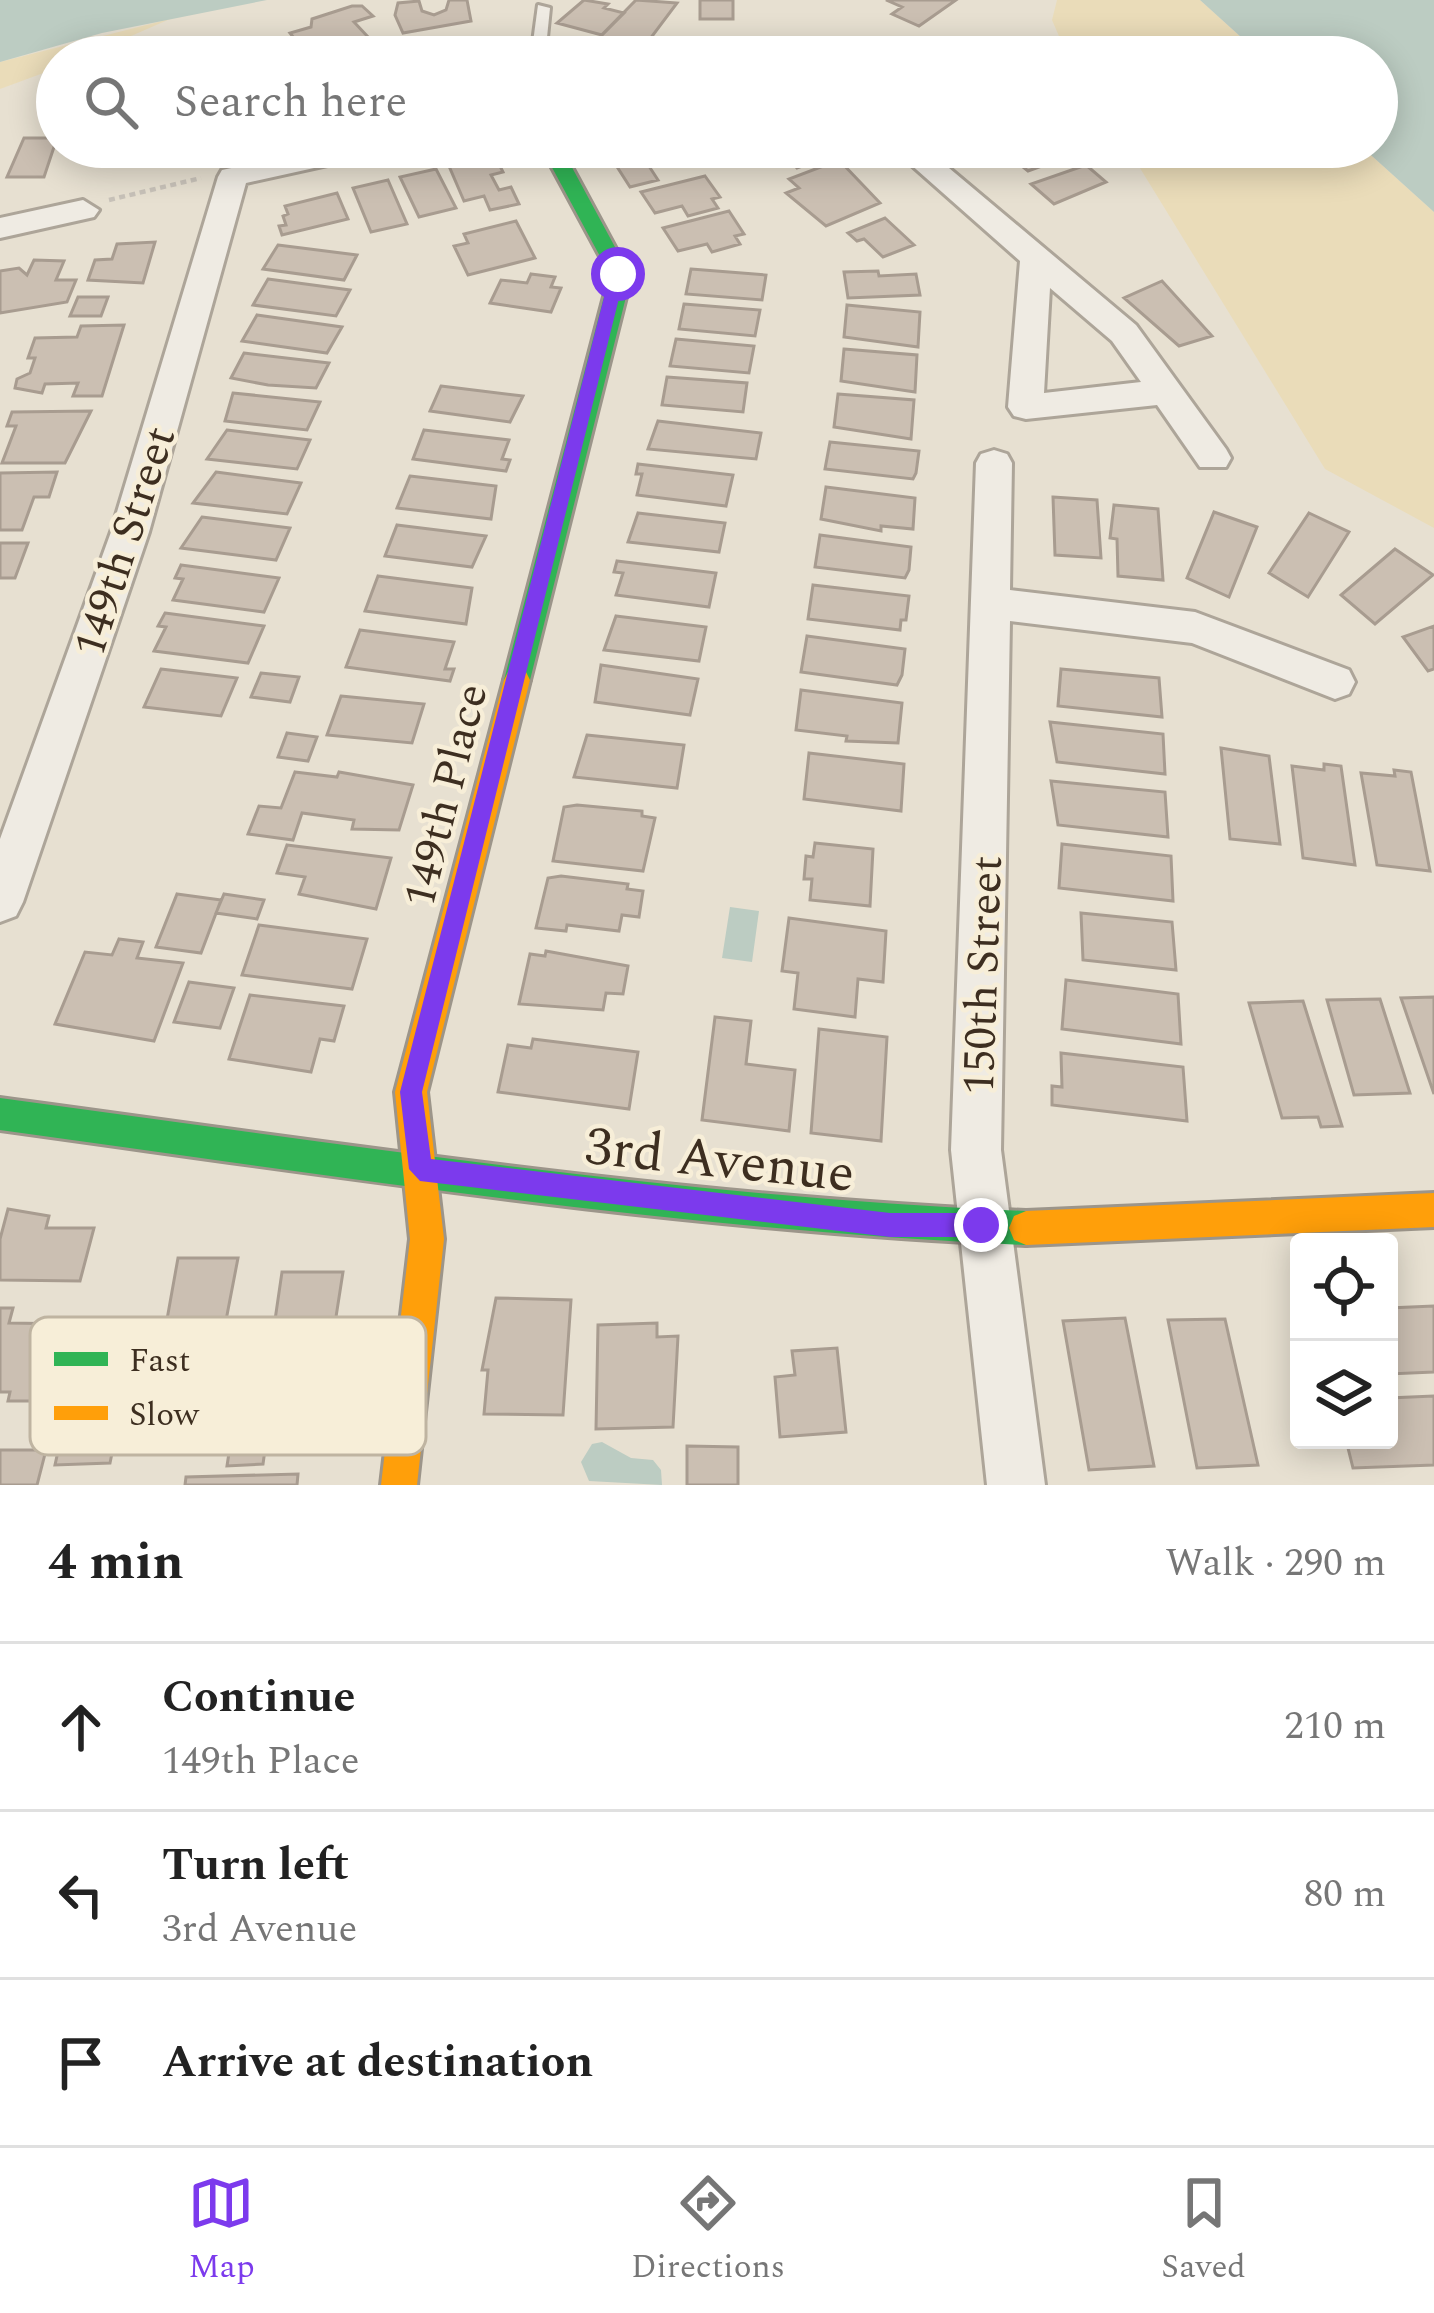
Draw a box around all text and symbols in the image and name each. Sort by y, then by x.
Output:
search box [36,36,1398,168]
text: Search here [174,68,407,137]
icon: search [78,69,144,135]
route start [591,247,645,301]
street label: 149th Street [56,417,195,666]
street label: 149th Place [385,677,507,915]
street label: 150th Street [945,854,1022,1096]
street label: 3rd Avenue [581,1106,858,1216]
route end [954,1198,1008,1252]
map controls [1290,1233,1398,1449]
button: locate [1290,1233,1398,1341]
legend [30,1317,426,1455]
text: Fast [129,1336,190,1386]
button: layers [1290,1341,1398,1449]
text: Slow [129,1390,200,1440]
text: 4 min [48,1524,184,1602]
text: Walk · 290 m [1165,1534,1386,1593]
text: Continue [162,1663,355,1732]
icon: ahead [48,1694,114,1760]
text: 210 m [1284,1697,1386,1756]
text: 149th Place [162,1732,360,1791]
text: Turn left [162,1831,349,1900]
icon: left [48,1862,114,1928]
text: 80 m [1304,1865,1386,1924]
text: 3rd Avenue [162,1900,357,1959]
text: Arrive at destination [162,2028,593,2097]
icon: arrive [48,2030,114,2096]
tab: Map [188,2170,255,2292]
tab: Directions [631,2170,785,2292]
tab: Saved [1161,2170,1246,2292]

